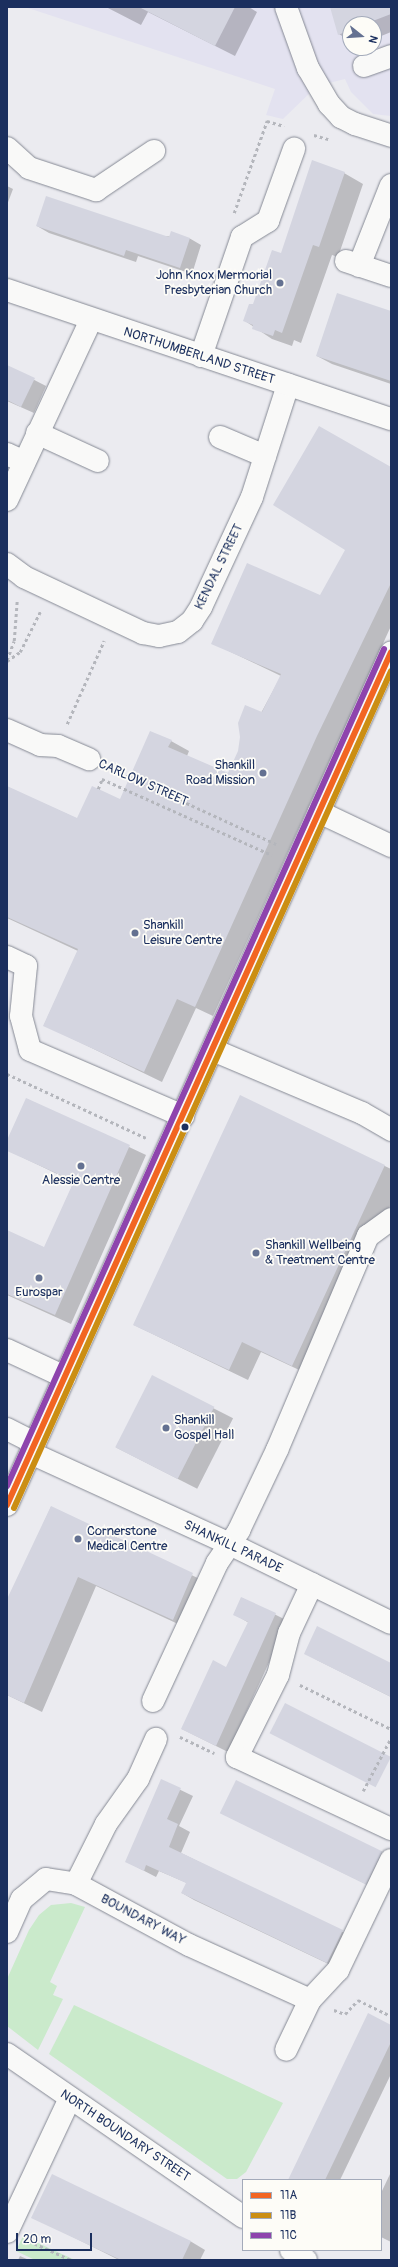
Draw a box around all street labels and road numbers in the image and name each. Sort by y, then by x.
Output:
street label: NORTHUMBERLAND STREET [121,324,277,388]
street label: KENDAL STREET [192,522,246,612]
street label: CARLOW STREET [96,756,190,810]
street label: SHANKILL PARADE [181,1517,285,1577]
street label: BOUNDARY WAY [98,1891,188,1949]
street label: NORTH BOUNDARY STREET [57,2087,193,2185]

